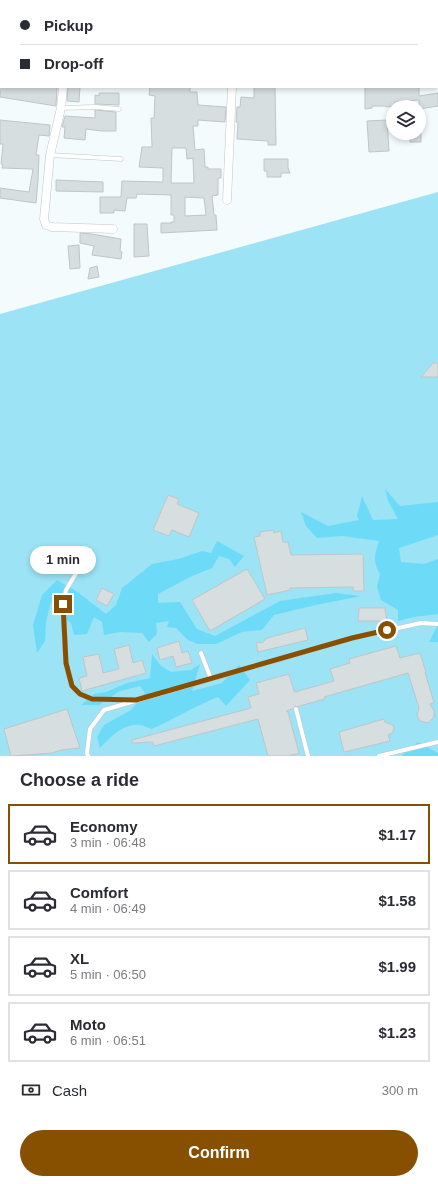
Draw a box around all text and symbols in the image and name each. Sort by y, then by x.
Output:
text: Pickup [44,17,93,34]
text: Drop-off [44,55,103,72]
map controls [386,100,426,140]
button: layers [386,100,426,140]
callout: 1 min [30,546,96,574]
text: 1 min [46,552,80,567]
route end [54,595,72,613]
route start [378,621,396,639]
text: Choose a ride [20,770,139,790]
icon: car [22,816,58,852]
text: Economy [70,818,138,835]
text: $1.17 [378,826,416,843]
text: 3 min · 06:48 [70,835,146,850]
icon: car [22,882,58,918]
text: Comfort [70,884,128,901]
text: $1.58 [378,892,416,909]
text: 4 min · 06:49 [70,901,146,916]
icon: car [22,948,58,984]
text: XL [70,950,89,967]
text: $1.99 [378,958,416,975]
text: 5 min · 06:50 [70,967,146,982]
icon: car [22,1014,58,1050]
text: Moto [70,1016,106,1033]
text: $1.23 [378,1024,416,1041]
text: 6 min · 06:51 [70,1033,146,1048]
icon: cash [20,1079,42,1101]
text: Cash [52,1082,87,1099]
text: 300 m [382,1083,418,1098]
button: Confirm [20,1130,418,1176]

